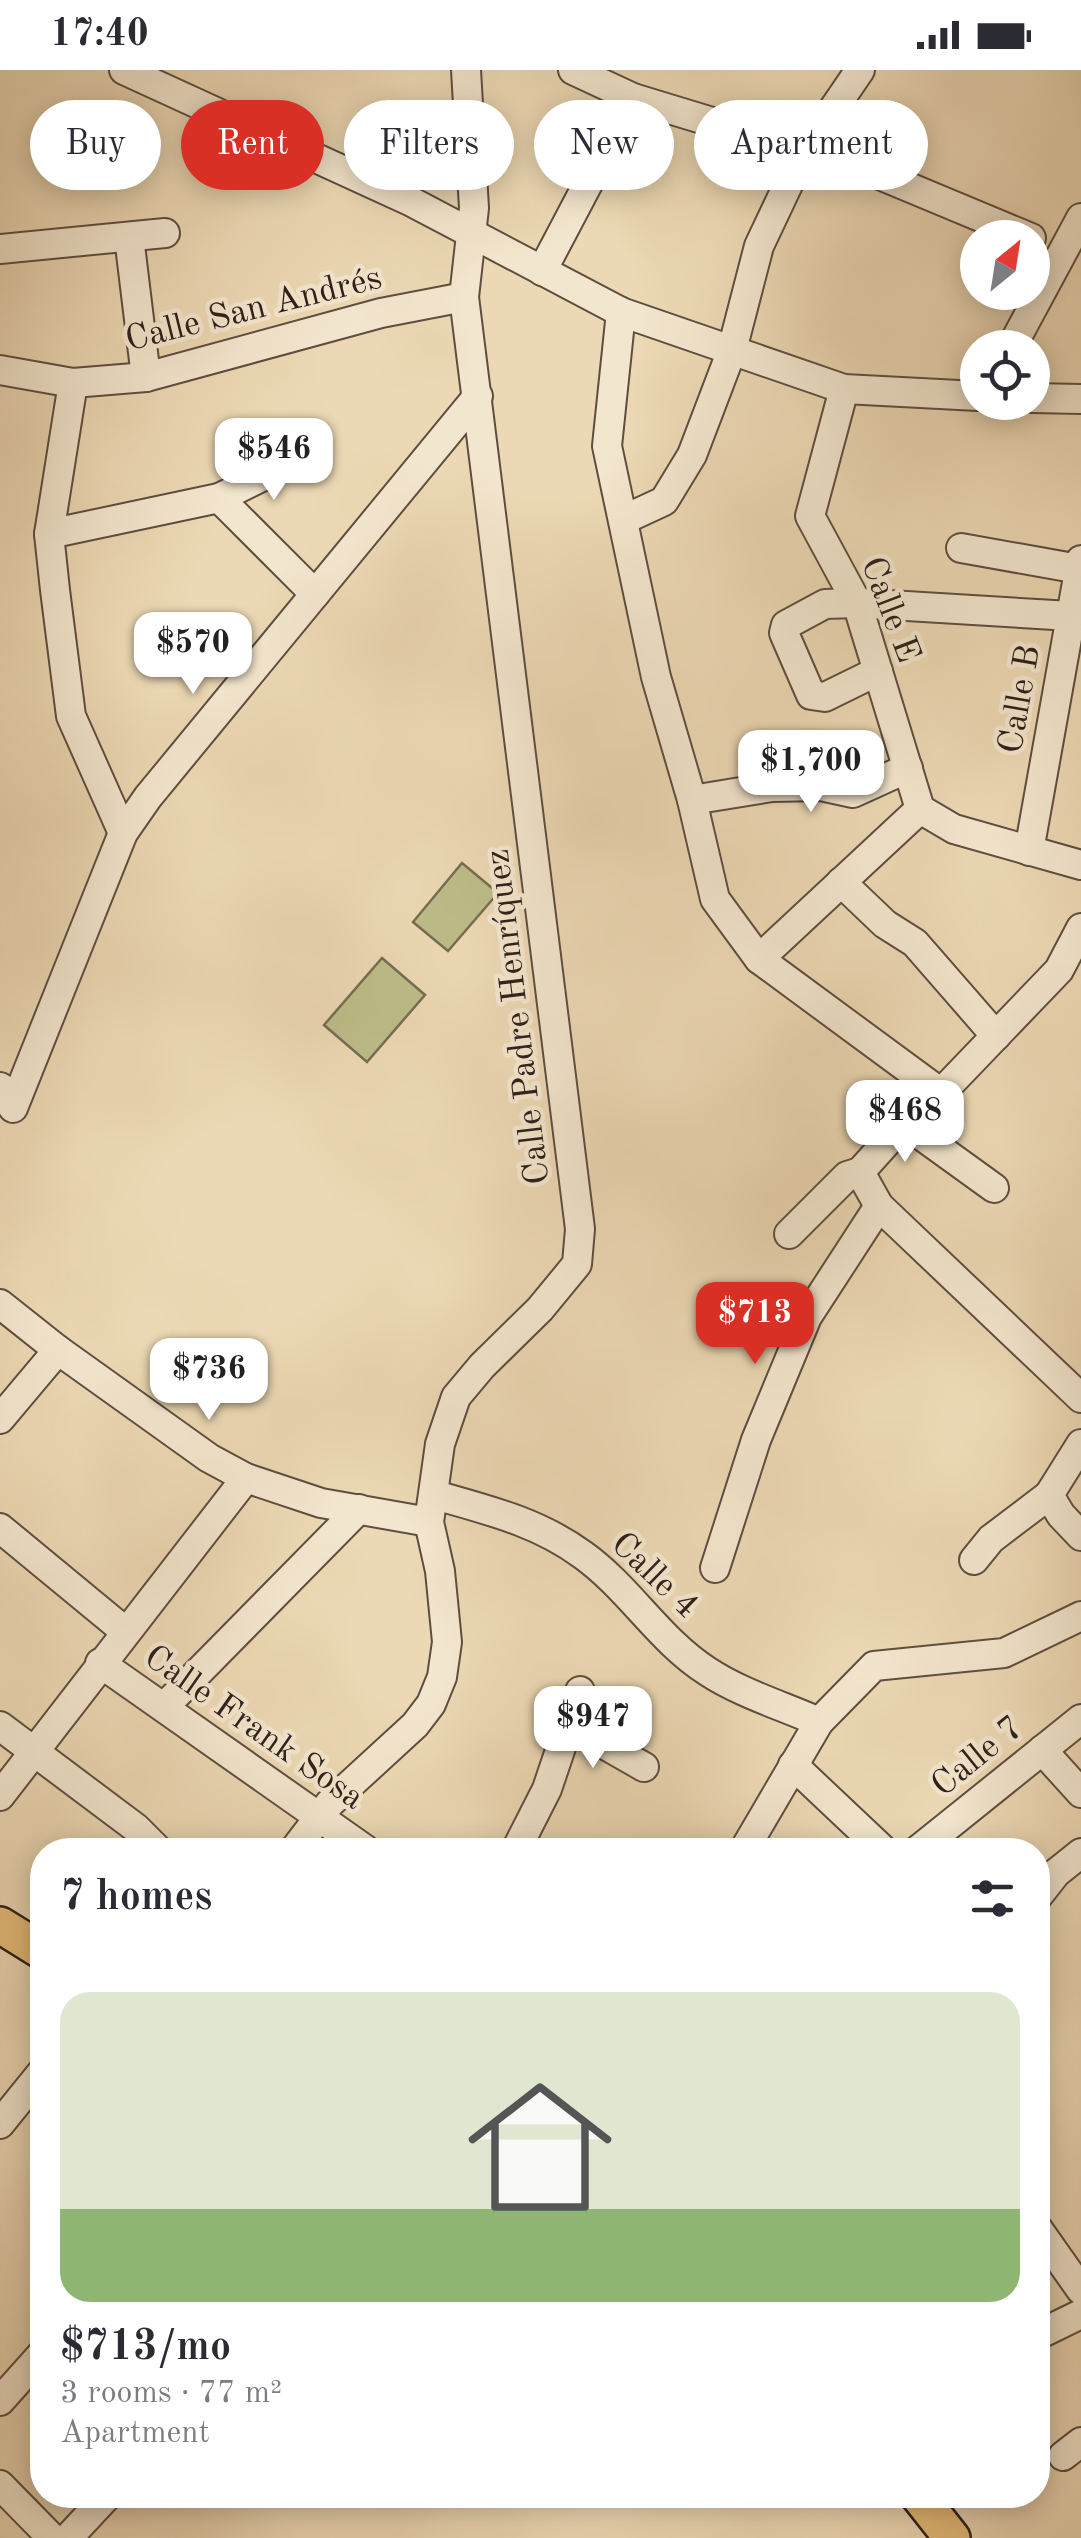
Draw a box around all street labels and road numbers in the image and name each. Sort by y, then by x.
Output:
street label: Calle San Andrés [122,261,385,358]
street label: Calle E [854,552,926,667]
street label: Calle B [994,642,1047,756]
street label: Calle Padre Henríquez [481,847,556,1186]
street label: Calle 4 [604,1526,704,1625]
street label: Calle Frank Sosa [137,1639,370,1817]
street label: Calle 7 [925,1710,1030,1804]

